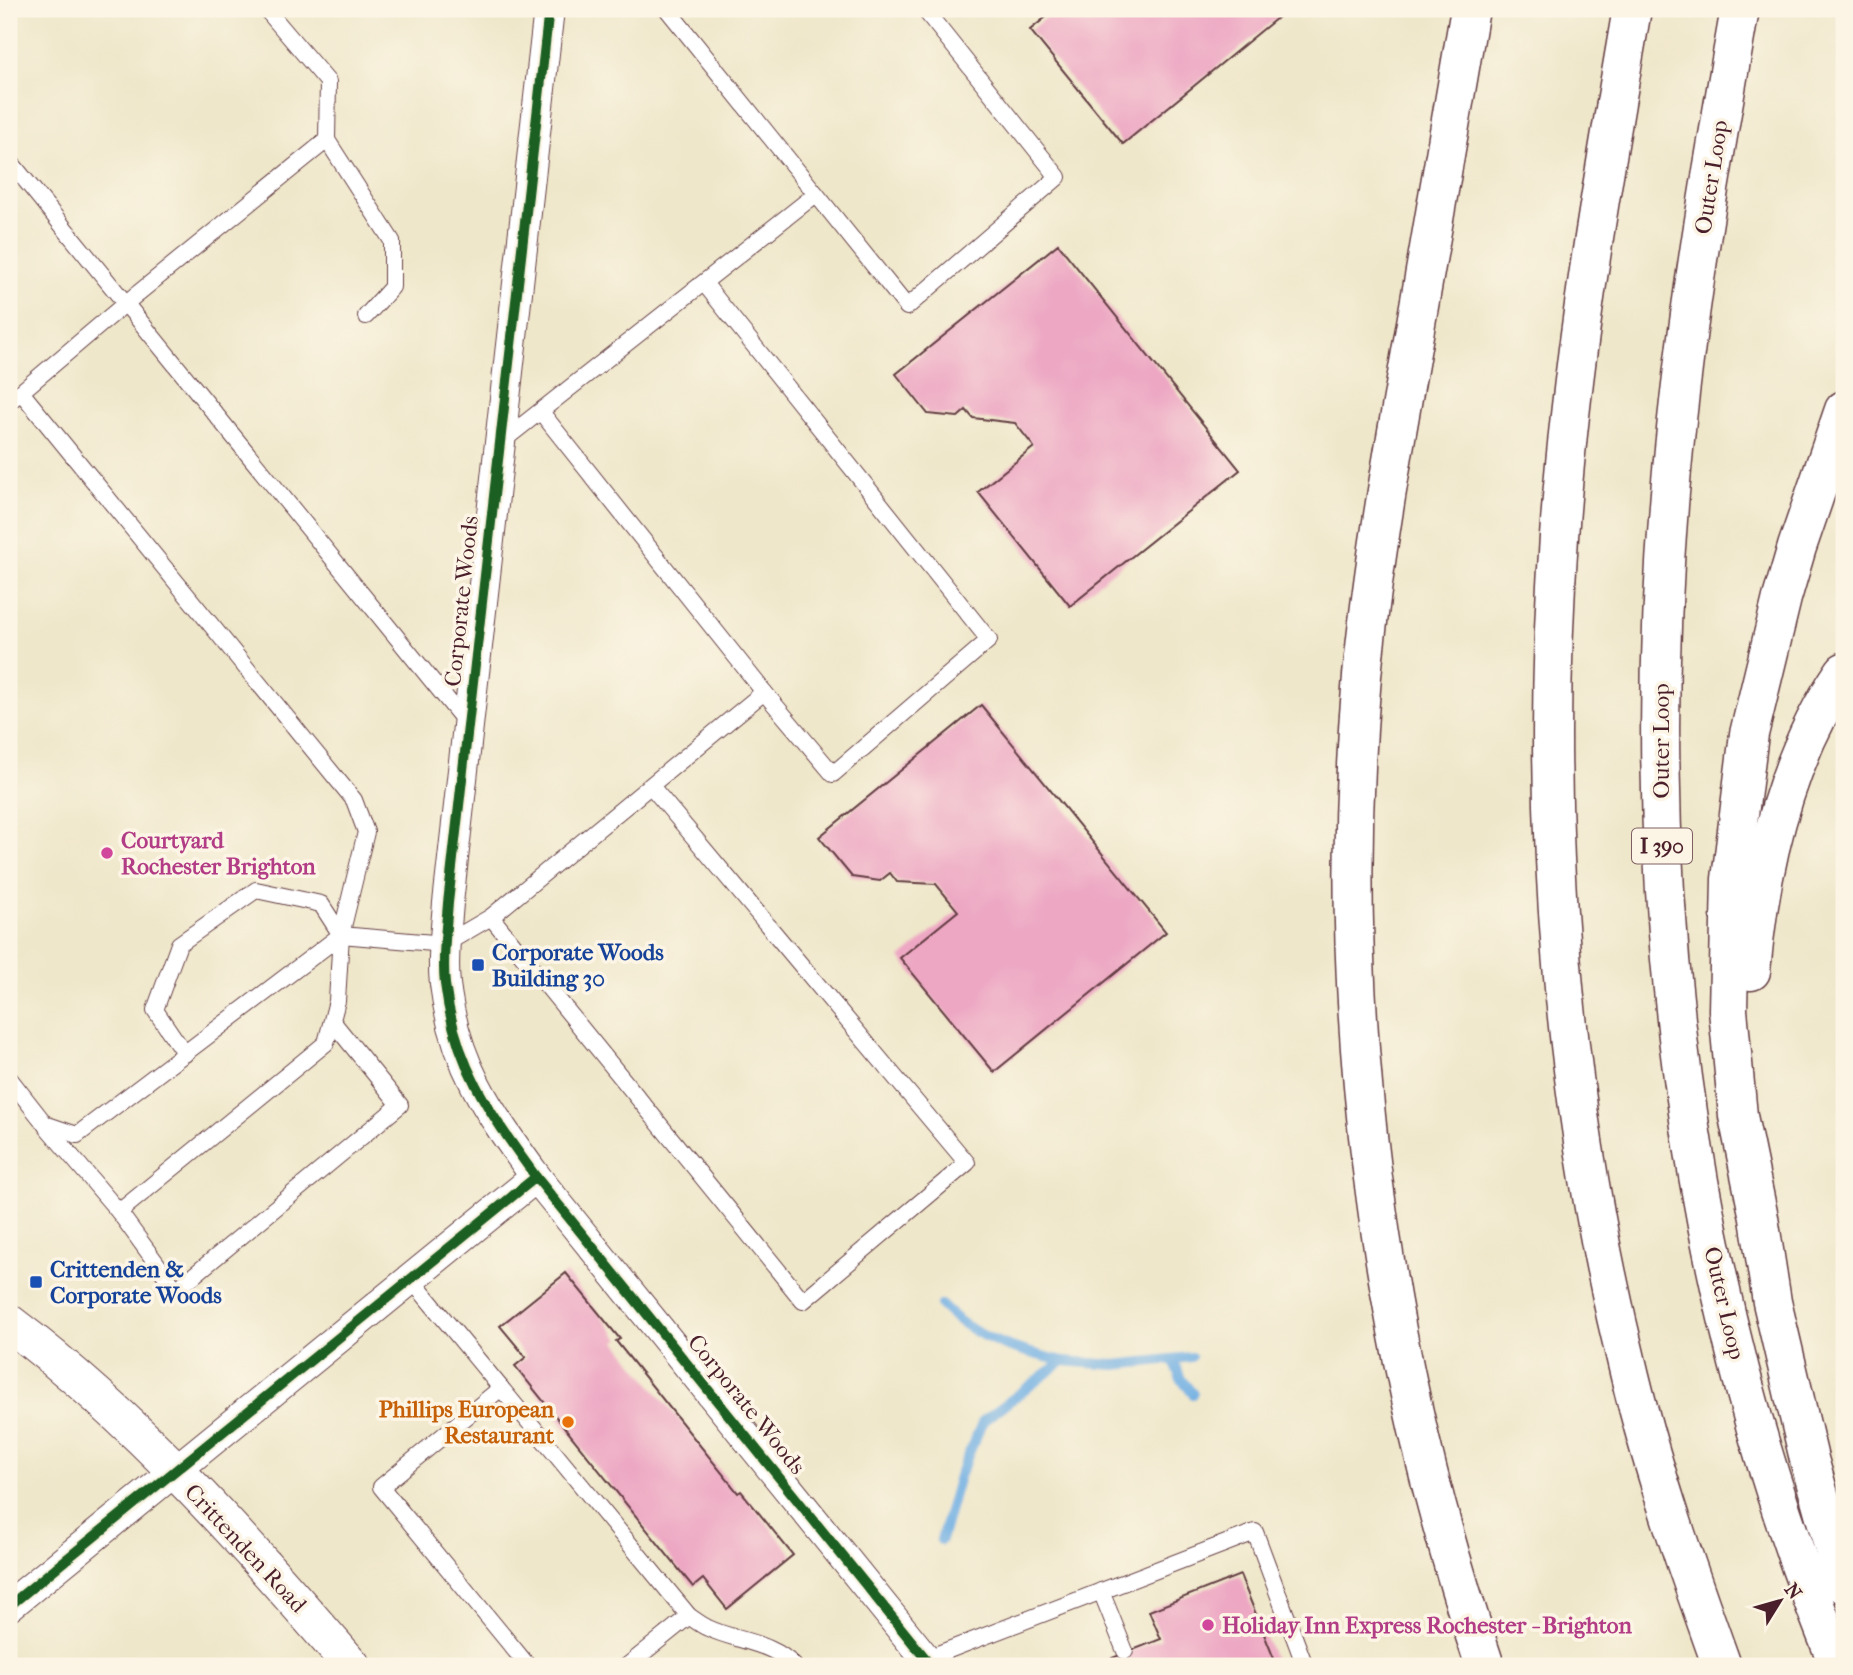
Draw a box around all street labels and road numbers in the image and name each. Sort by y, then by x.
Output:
street label: Outer Loop [1689,118,1734,236]
street label: Corporate Woods [439,514,484,688]
street label: Outer Loop [1648,683,1675,799]
road number: I 390 [1632,828,1692,864]
street label: Outer Loop [1698,1244,1751,1362]
street label: Corporate Woods [682,1329,811,1480]
street label: Crittenden Road [179,1478,313,1619]

